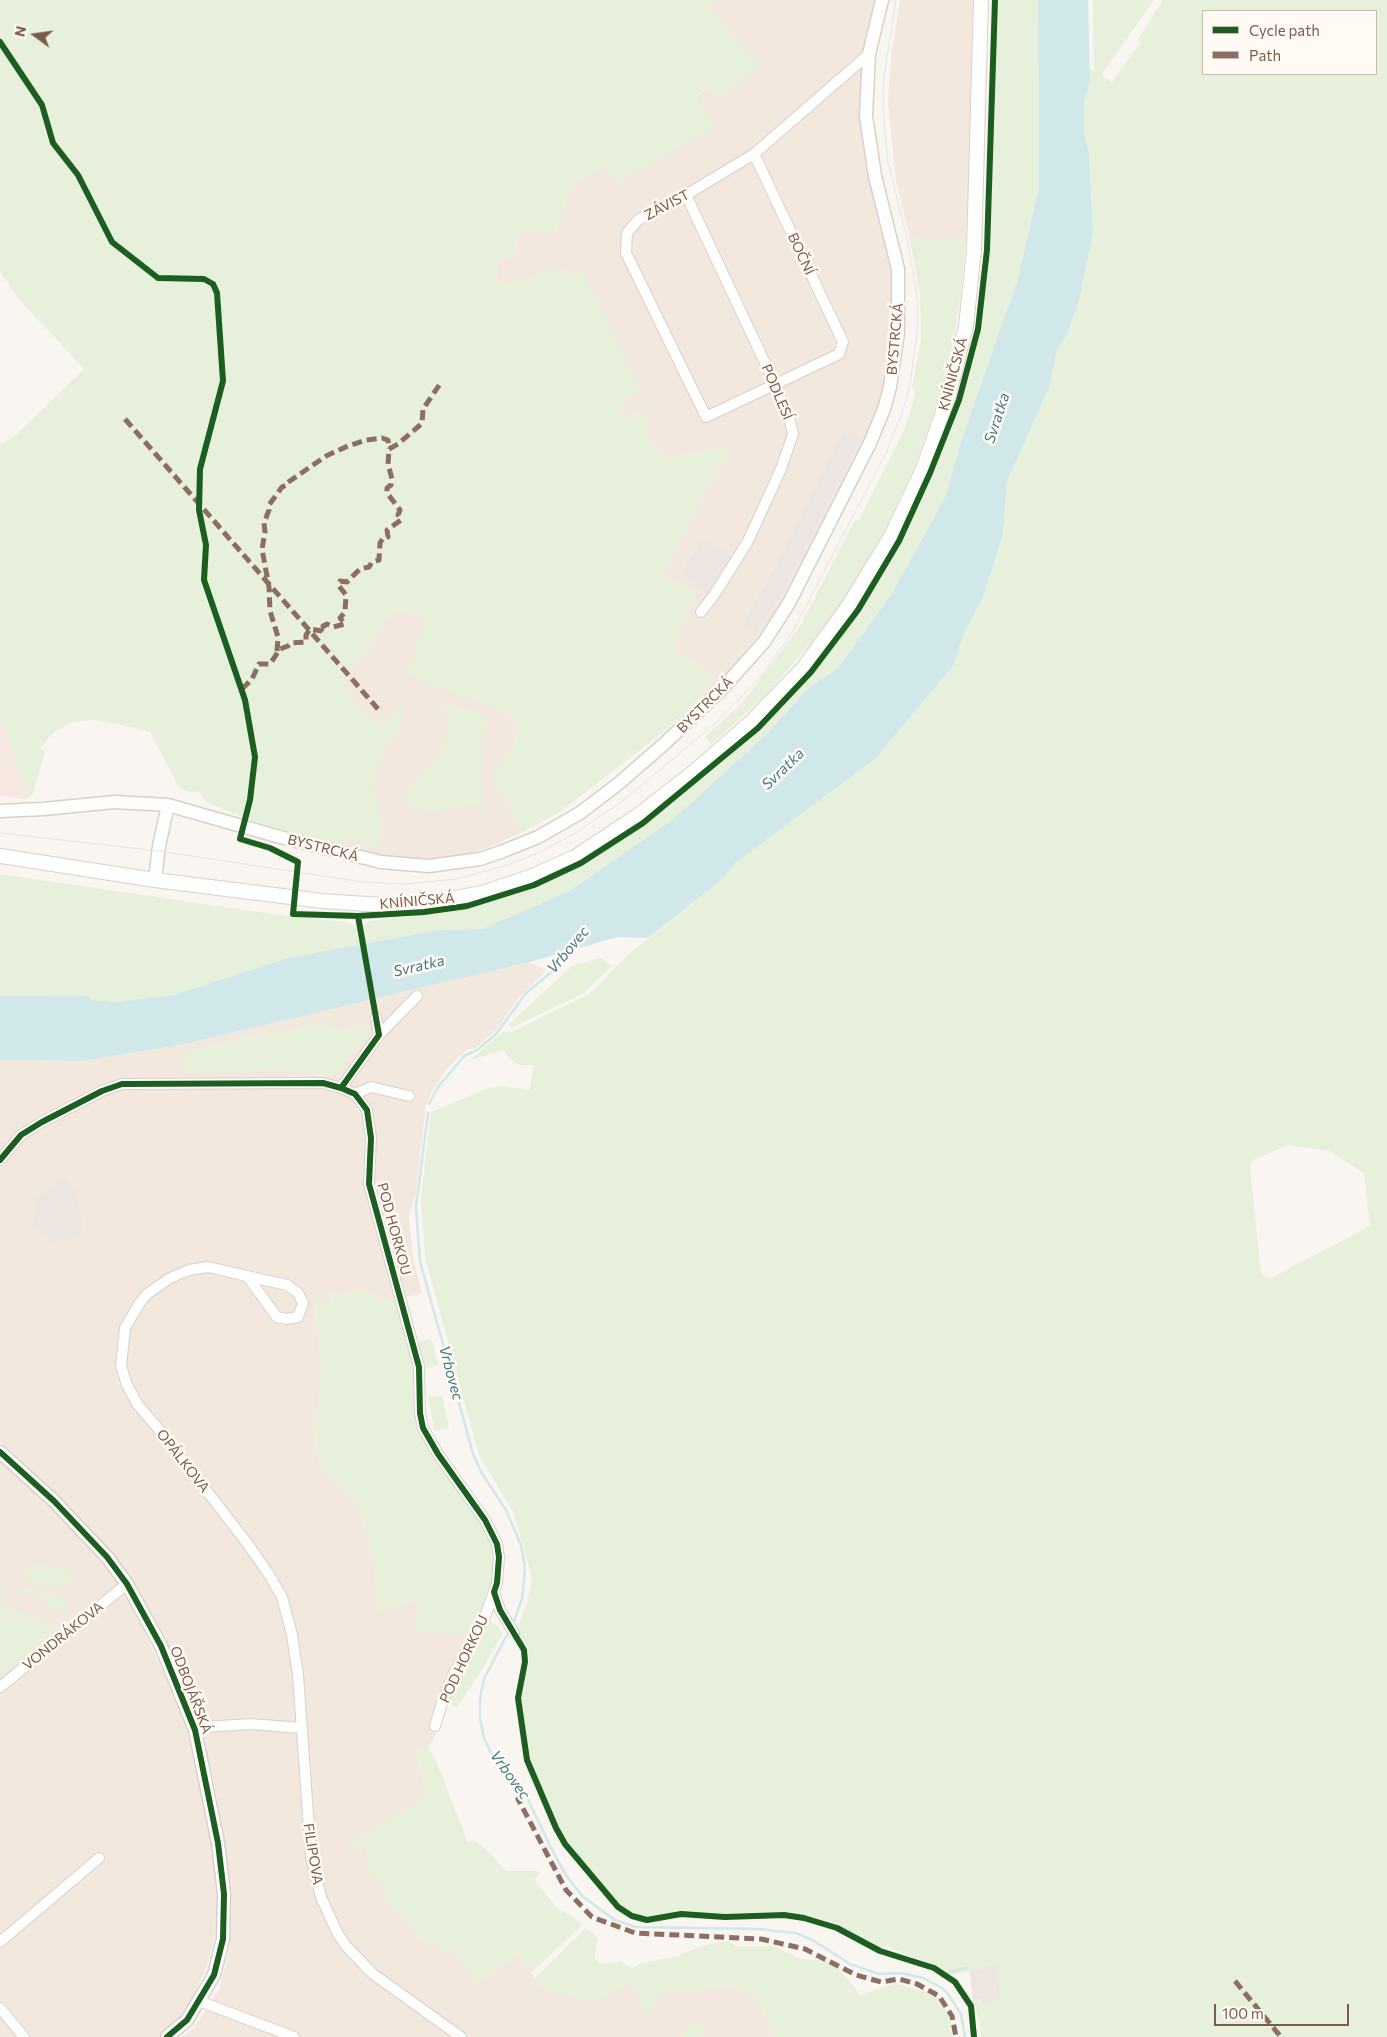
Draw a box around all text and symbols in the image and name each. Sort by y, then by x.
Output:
north arrow [10,10,60,60]
legend [1202,10,1377,75]
text: Cycle path [1249,21,1320,39]
text: N [10,24,29,38]
text: Path [1249,46,1281,64]
street label: ZÁVIST [642,186,692,224]
street label: BOČNÍ [784,230,818,278]
street label: BYSTRCKÁ [883,302,907,376]
street label: KNÍNIČSKÁ [935,336,971,412]
street label: PODLESÍ [758,362,796,422]
water label: Svratka [980,391,1014,445]
street label: BYSTRCKÁ [673,673,737,737]
water label: Svratka [758,744,808,794]
street label: BYSTRCKÁ [286,831,360,865]
street label: KNÍNIČSKÁ [379,889,455,913]
water label: Vrbovec [543,923,593,977]
water label: Svratka [392,951,446,981]
street label: POD HORKOU [374,1181,414,1277]
water label: Vrbovec [435,1344,467,1402]
street label: OPÁLKOVA [153,1426,213,1496]
street label: VONDRÁKOVA [19,1598,107,1674]
street label: POD HORKOU [436,1612,492,1706]
street label: ODBOJÁŘSKÁ [167,1644,215,1736]
water label: Vrbovec [486,1747,534,1803]
street label: FILIPOVA [300,1822,326,1886]
scale bar [1217,1994,1352,2026]
text: 100 m [1222,2004,1264,2022]

